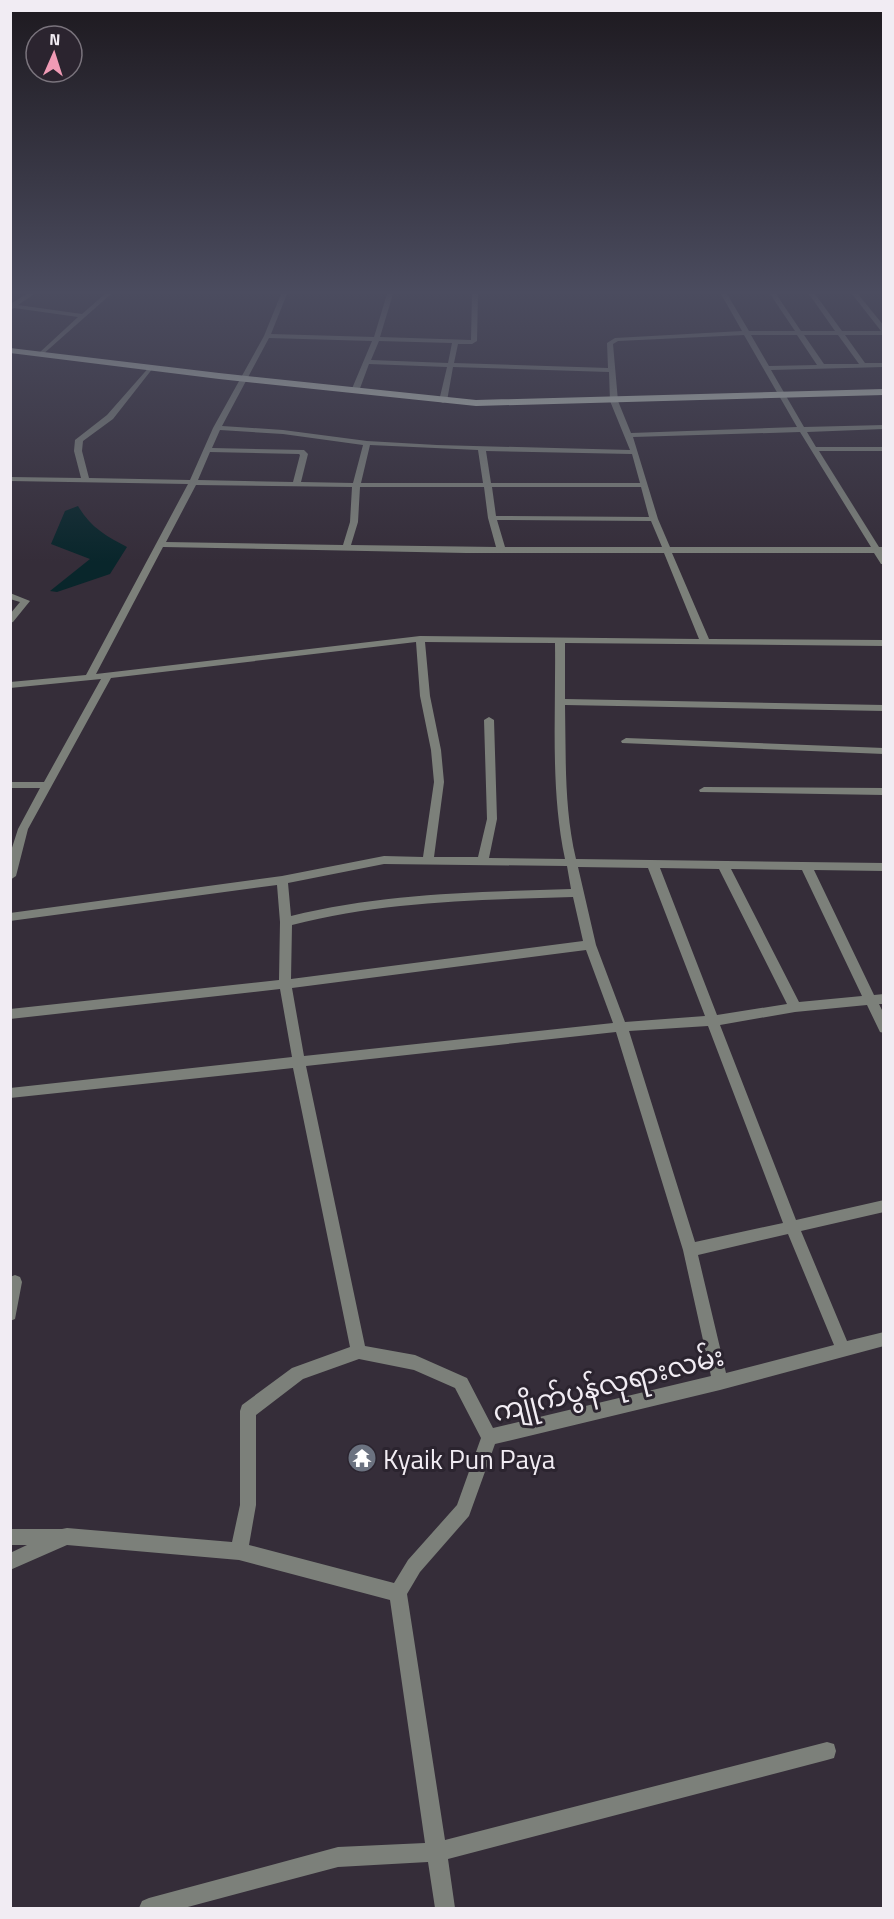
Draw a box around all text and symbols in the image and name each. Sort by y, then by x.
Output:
north arrow [24,24,84,84]
text: N [49,27,61,51]
street label: ကျိုက်ပွန်လုရားလမ်း [488,1334,729,1434]
place label: Kyaik Pun Paya [383,1438,556,1479]
temple icon: Kyaik Pun Paya [346,1442,378,1474]

